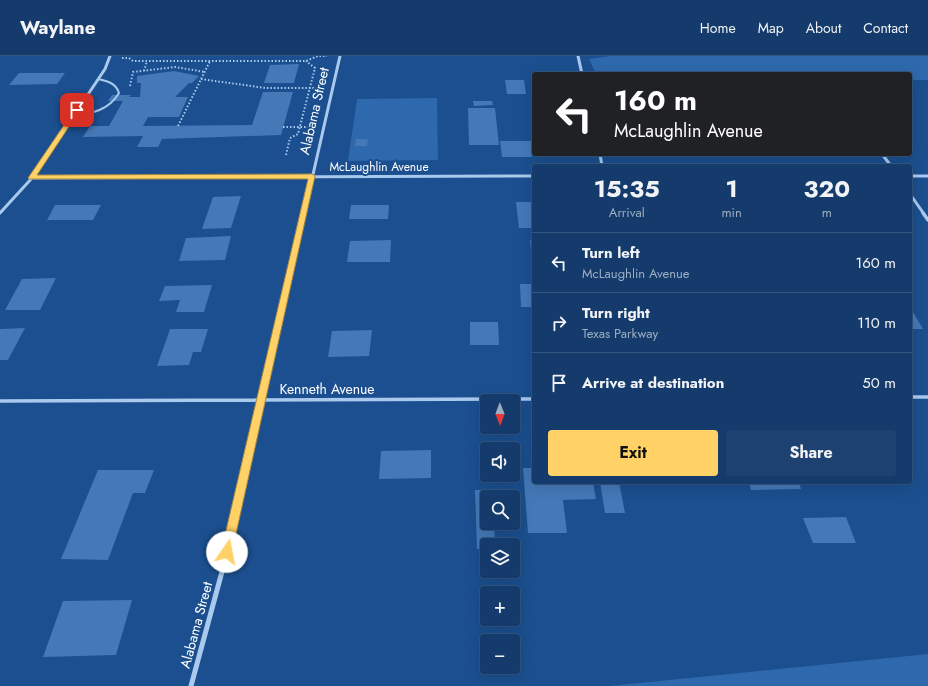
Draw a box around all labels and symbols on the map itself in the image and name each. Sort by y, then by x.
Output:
street label: Alabama Street [294,65,334,157]
pin [60,93,94,127]
street label: McLaughlin Avenue [329,158,429,176]
street label: Kenneth Avenue [279,379,375,399]
north arrow [480,394,520,434]
position arrow [206,531,248,573]
street label: Alabama Street [175,579,217,671]

